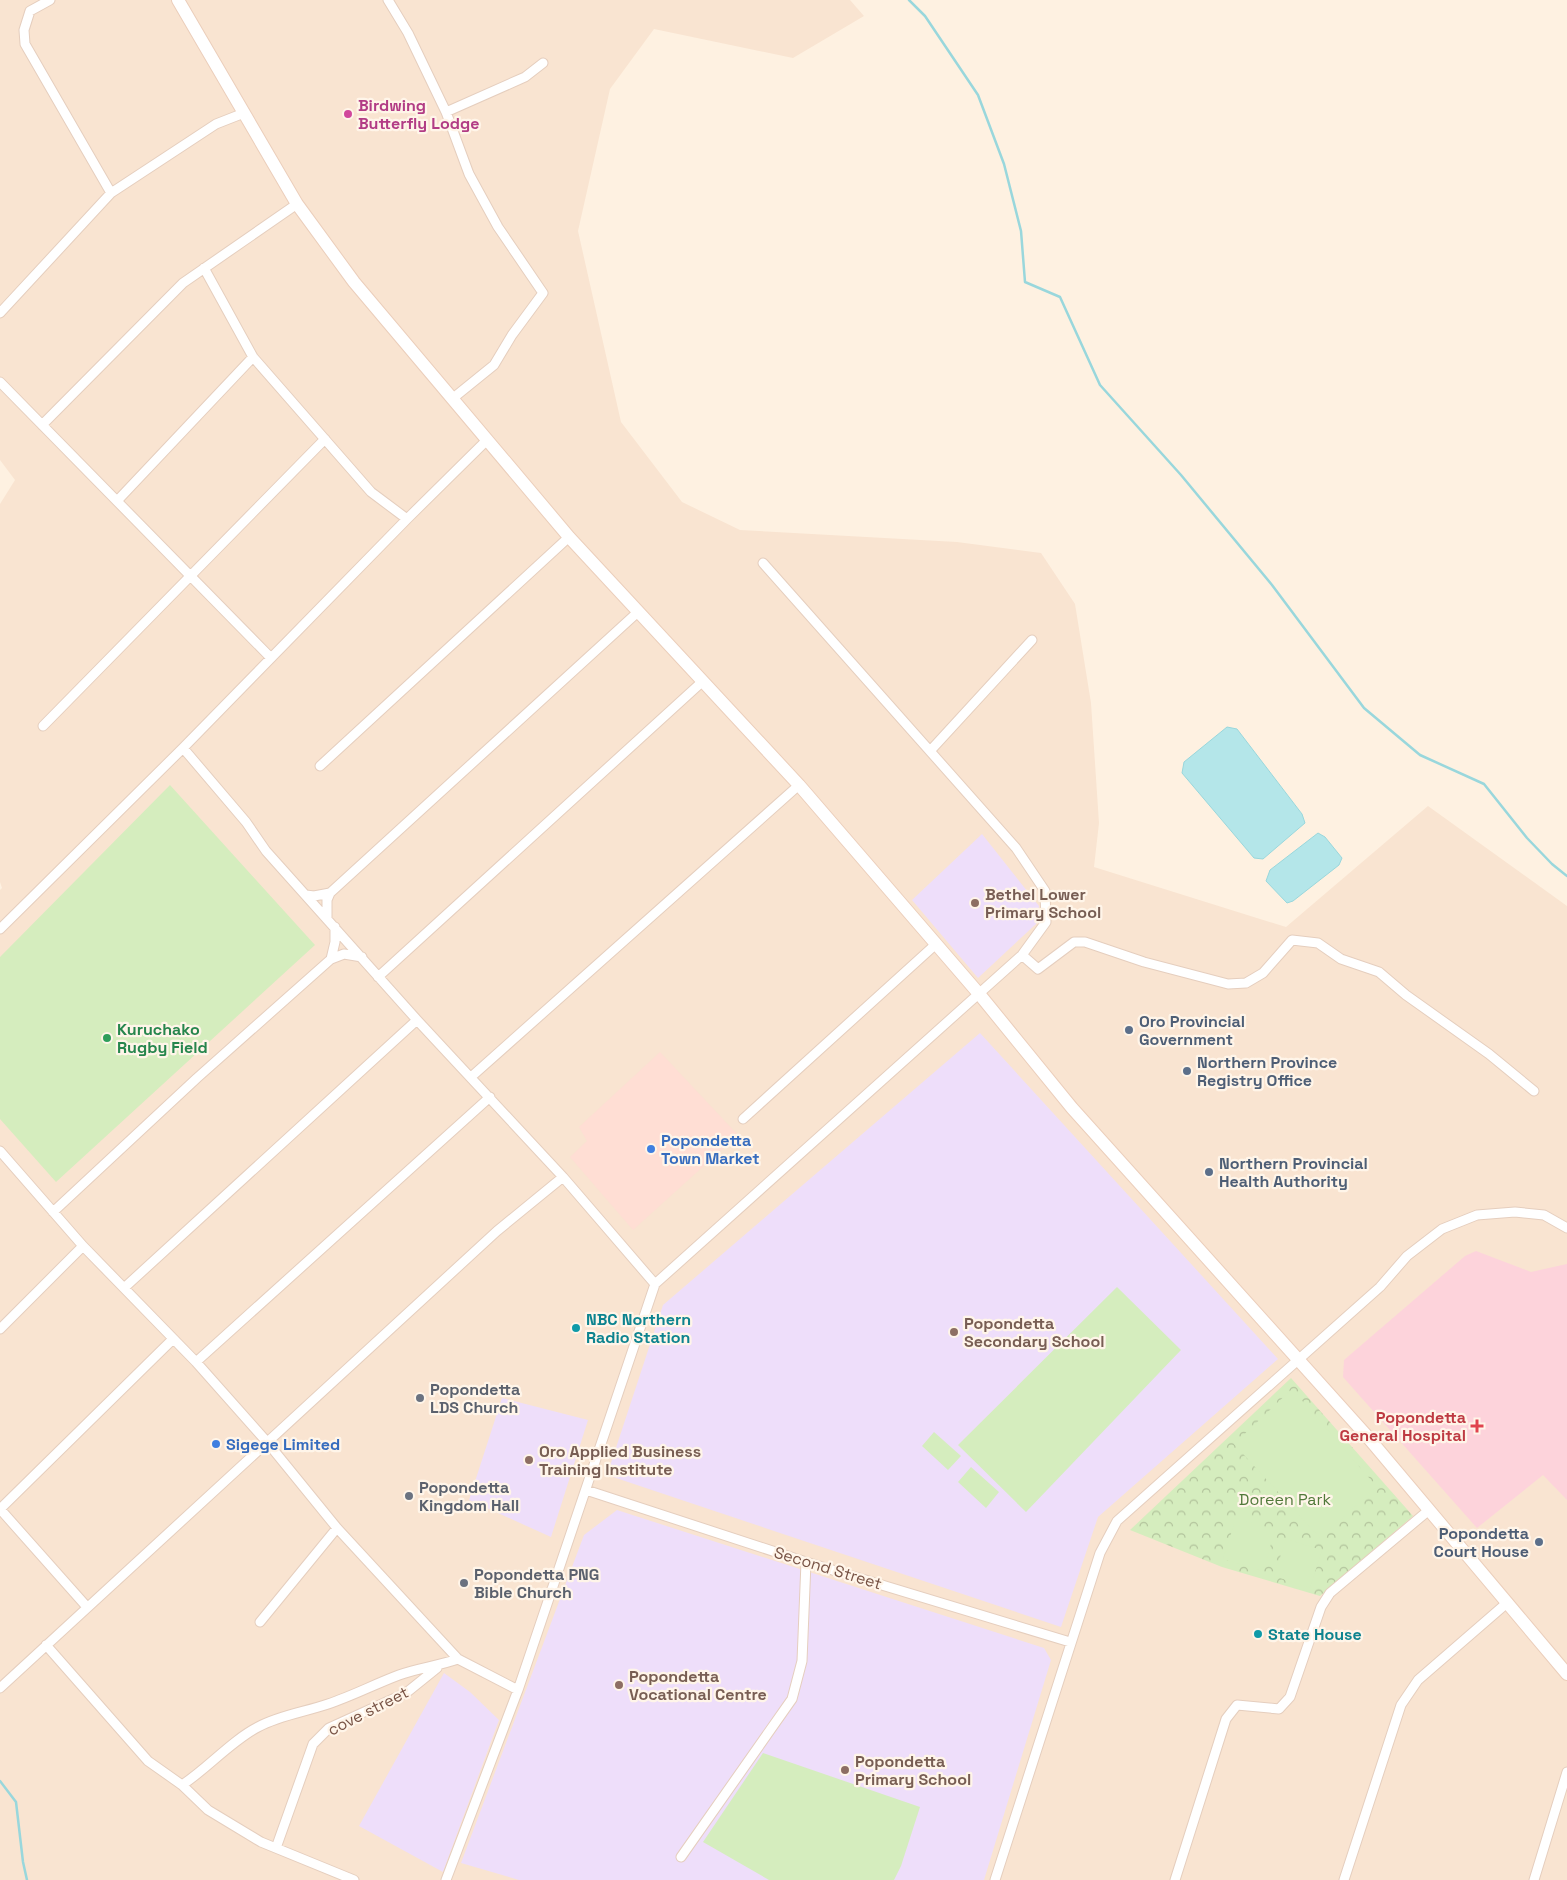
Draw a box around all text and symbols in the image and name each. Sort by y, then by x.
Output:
place label: Birdwing Butterfly Lodge [358,95,479,134]
marker: Birdwing Butterfly Lodge [342,108,354,120]
place label: Bethel Lower Primary School [985,884,1101,923]
marker: Bethel Lower Primary School [969,897,981,909]
place label: Oro Provincial Government [1139,1011,1245,1050]
place label: Kuruchako Rugby Field [117,1019,208,1058]
marker: Oro Provincial Government [1123,1024,1135,1036]
marker: Kuruchako Rugby Field [101,1032,113,1044]
place label: Northern Province Registry Office [1197,1052,1337,1091]
marker: Northern Province Registry Office [1181,1065,1193,1077]
place label: Popondetta Town Market [661,1130,760,1169]
marker: Popondetta Town Market [645,1143,657,1155]
place label: Northern Provincial Health Authority [1219,1153,1368,1192]
marker: Northern Provincial Health Authority [1203,1166,1215,1178]
place label: NBC Northern Radio Station [586,1309,691,1348]
place label: Popondetta Secondary School [964,1313,1104,1352]
marker: NBC Northern Radio Station [570,1322,582,1334]
marker: Popondetta Secondary School [948,1326,960,1338]
place label: Popondetta LDS Church [430,1379,520,1418]
marker: Popondetta LDS Church [414,1392,426,1404]
place label: Popondetta General Hospital [1339,1407,1466,1446]
marker: Popondetta General Hospital [1470,1419,1484,1433]
place label: Sigege Limited [226,1434,340,1455]
marker: Sigege Limited [210,1438,222,1450]
place label: Oro Applied Business Training Institute [539,1441,701,1480]
marker: Oro Applied Business Training Institute [523,1454,535,1466]
place label: Popondetta Kingdom Hall [419,1477,519,1516]
park label: Doreen Park [1239,1489,1332,1510]
marker: Popondetta Kingdom Hall [403,1490,415,1502]
place label: Popondetta Court House [1434,1523,1529,1562]
marker: Popondetta Court House [1533,1536,1545,1548]
street label: Second Street [771,1542,885,1594]
place label: Popondetta PNG Bible Church [474,1564,599,1603]
marker: Popondetta PNG Bible Church [458,1577,470,1589]
place label: State House [1268,1624,1362,1645]
marker: State House [1252,1628,1264,1640]
place label: Popondetta Vocational Centre [629,1666,767,1705]
marker: Popondetta Vocational Centre [613,1679,625,1691]
street label: cove street [324,1682,412,1740]
place label: Popondetta Primary School [855,1751,971,1790]
marker: Popondetta Primary School [839,1764,851,1776]

